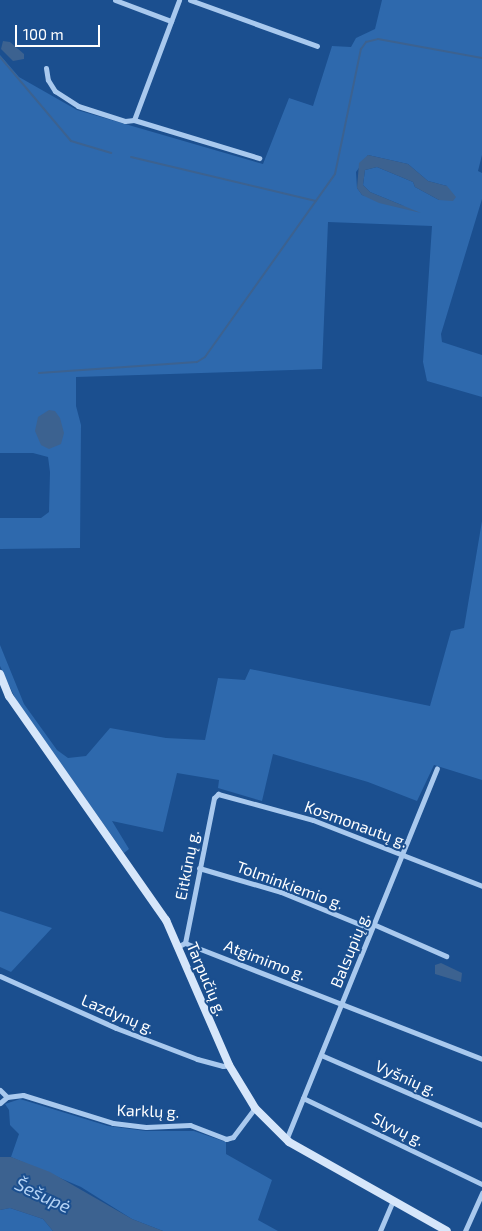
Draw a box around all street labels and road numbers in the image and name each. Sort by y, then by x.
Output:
street label: Kosmonautų g. [302,796,410,852]
street label: Eitkūnų g. [171,828,203,902]
street label: Tolminkiemio g. [234,857,346,913]
street label: Balsupių g. [326,910,374,990]
street label: Atgimimo g. [221,936,309,984]
street label: Tarpučių g. [183,939,231,1019]
street label: Lazdynų g. [79,990,157,1038]
street label: Vyšnių g. [372,1056,440,1100]
street label: Karklų g. [116,1100,180,1122]
street label: Slyvų g. [369,1108,427,1150]

